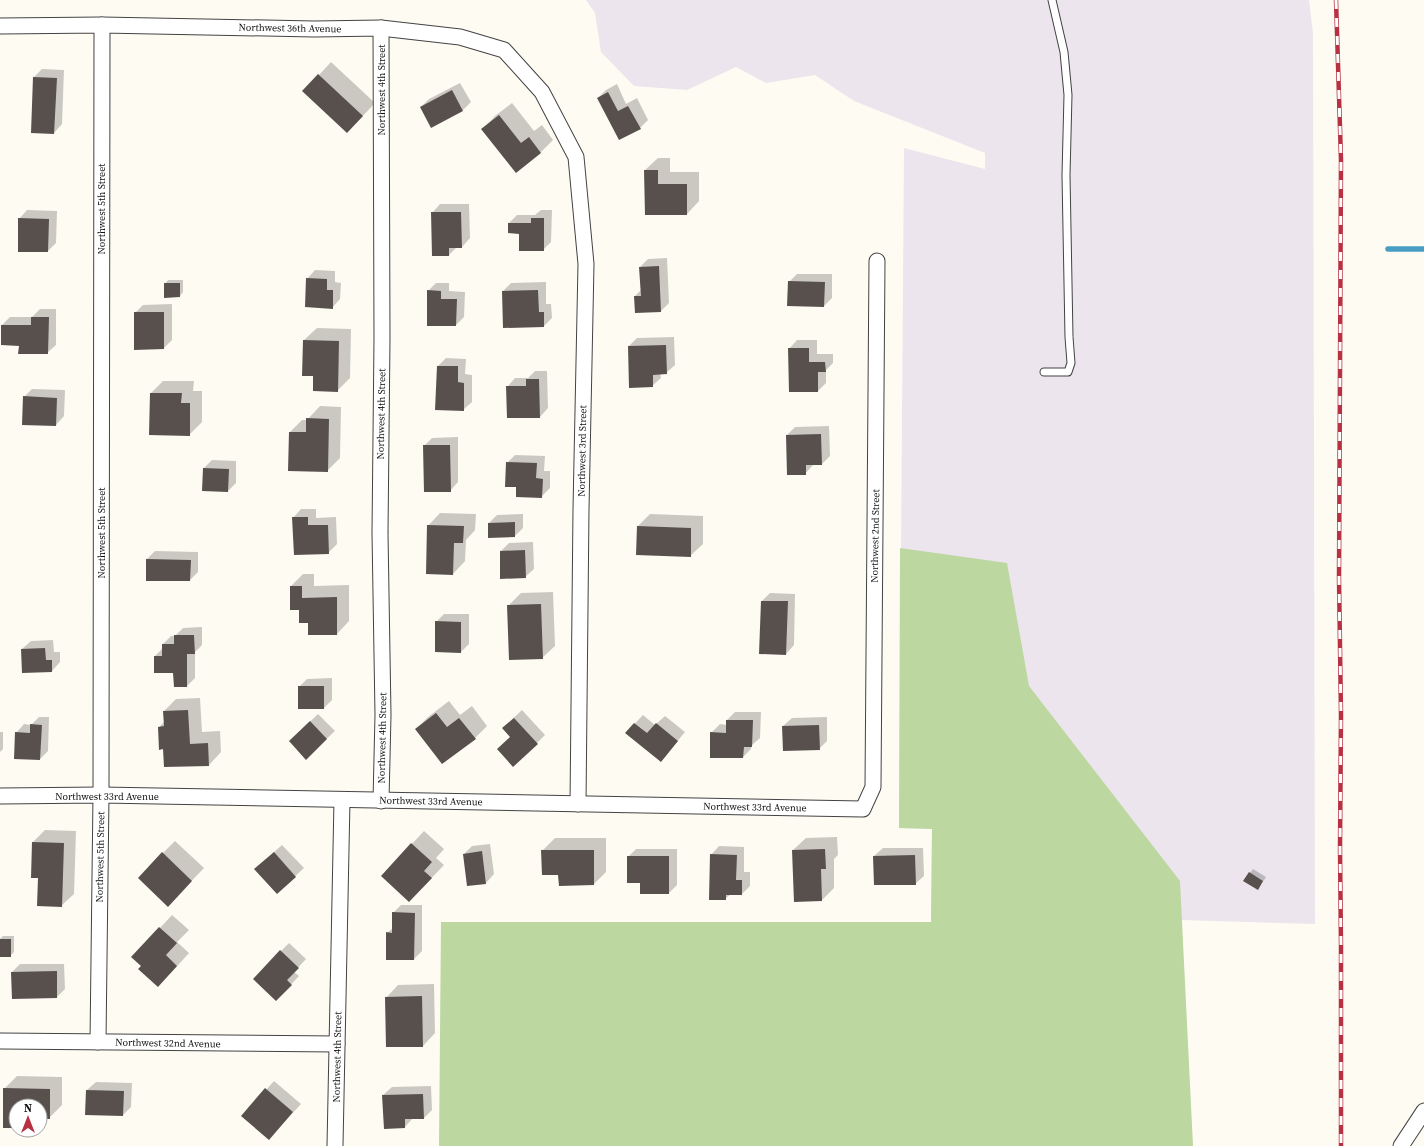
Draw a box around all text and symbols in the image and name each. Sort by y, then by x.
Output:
street label: Northwest 36th Avenue [238,21,342,35]
street label: Northwest 4th Street [375,44,388,136]
street label: Northwest 5th Street [95,163,108,255]
street label: Northwest 4th Street [374,368,388,460]
street label: Northwest 3rd Street [575,404,589,497]
street label: Northwest 5th Street [95,487,108,579]
street label: Northwest 2nd Street [868,488,882,583]
street label: Northwest 4th Street [375,692,389,784]
street label: Northwest 33rd Avenue [55,790,159,803]
street label: Northwest 33rd Avenue [379,794,483,808]
street label: Northwest 33rd Avenue [703,800,807,814]
street label: Northwest 5th Street [93,811,107,903]
street label: Northwest 4th Street [330,1011,344,1103]
street label: Northwest 32nd Avenue [115,1036,221,1050]
north arrow [8,1098,48,1138]
text: N [24,1101,32,1116]

